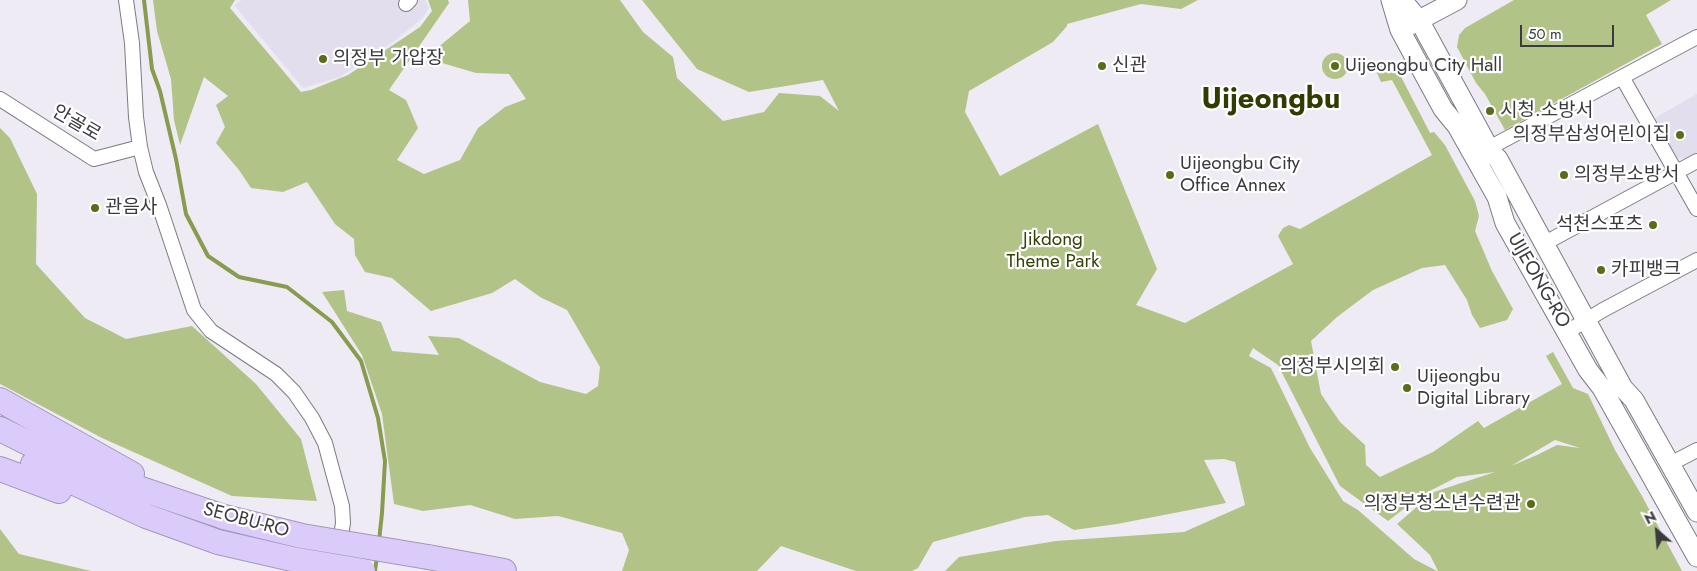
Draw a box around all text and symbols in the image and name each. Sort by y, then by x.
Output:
scale bar [1522,15,1616,47]
text: 50 m [1528,23,1562,45]
place label: 의정부 가압장 [333,48,444,70]
marker: 의정부 가압장 [317,53,329,65]
place label: 신관 [1112,55,1147,77]
place label: Uijeongbu City Hall [1345,55,1502,77]
marker: 신관 [1096,60,1108,72]
marker: Uijeongbu City Hall [1329,60,1341,72]
district label: Uijeongbu [1202,84,1340,118]
place label: 시청.소방서 [1500,100,1593,122]
street label: 안골로 [48,101,104,147]
marker: 시청.소방서 [1484,105,1496,117]
place label: 의정부삼성어린이집 [1513,124,1670,146]
marker: 의정부삼성어린이집 [1674,129,1686,141]
place label: Uijeongbu City Office Annex [1180,153,1300,197]
place label: 의정부소방서 [1574,164,1679,186]
marker: Uijeongbu City Office Annex [1164,169,1176,181]
marker: 의정부소방서 [1558,169,1570,181]
place label: 관음사 [105,197,157,219]
marker: 관음사 [89,202,101,214]
place label: 석천스포츠 [1556,214,1643,236]
marker: 석천스포츠 [1647,219,1659,231]
park label: Jikdong Theme Park [1007,229,1099,273]
street label: UIJEONG-RO [1502,230,1574,332]
place label: 카피뱅크 [1611,259,1681,281]
marker: 카피뱅크 [1595,264,1607,276]
place label: 의정부시의회 [1280,356,1385,378]
marker: 의정부시의회 [1389,361,1401,373]
place label: Uijeongbu Digital Library [1417,366,1530,410]
marker: Uijeongbu Digital Library [1401,382,1413,394]
place label: 의정부청소년수련관 [1364,493,1521,515]
marker: 의정부청소년수련관 [1525,498,1537,510]
street label: SEOBU-RO [201,499,291,543]
north arrow [1632,506,1682,556]
text: N [1641,506,1660,529]

